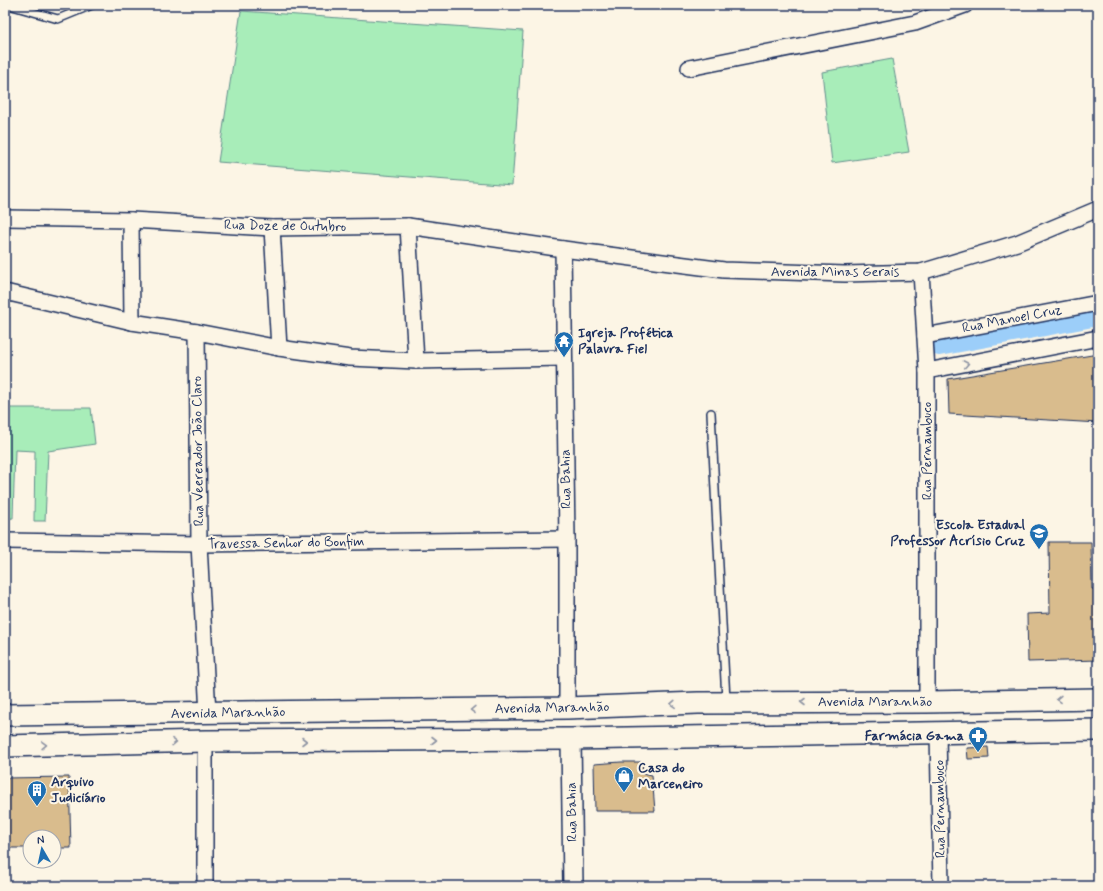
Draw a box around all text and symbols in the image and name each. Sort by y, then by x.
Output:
street label: Rua Doze de Outubro [224,216,346,236]
street label: Avenida Minas Gerais [771,263,900,281]
street label: Rua Manoel Cruz [961,301,1063,337]
place label: Igreja Profética Palavra Fiel [578,324,673,358]
temple icon: Igreja Profética Palavra Fiel [553,330,575,358]
one-way arrow [963,360,969,369]
street label: Rua Veereador João Claro [188,376,208,526]
street label: Rua Pernambuco [918,402,936,500]
street label: Rua Bahia [556,449,576,509]
place label: Escola Estadual Professor Acrísio Cruz [890,516,1026,550]
school or university icon: Escola Estadual Professor Acrísio Cruz [1028,522,1050,550]
street label: Travessa Senhor do Bonfim [208,533,364,553]
street label: Avenida Maranhão [818,693,932,711]
one-way arrow [1056,695,1062,704]
street label: Avenida Maranhão [495,698,610,718]
one-way arrow [800,698,806,706]
one-way arrow [670,699,676,708]
street label: Avenida Maranhão [171,703,286,723]
one-way arrow [470,706,476,714]
pharmacy icon: Farmácia Gama [967,725,989,753]
place label: Farmácia Gama [865,727,964,745]
one-way arrow [431,736,437,744]
one-way arrow [301,737,307,745]
one-way arrow [171,738,177,746]
one-way arrow [41,741,47,749]
place label: Casa do Marceneiro [638,759,703,793]
street label: Rua Pernambuco [930,760,950,858]
shop icon: Casa do Marceneiro [613,765,635,793]
place label: Arquivo Judiciário [51,773,106,807]
building icon: Arquivo Judiciário [26,779,48,807]
street label: Rua Bahia [562,782,582,842]
north arrow [22,829,62,869]
text: N [36,833,45,848]

